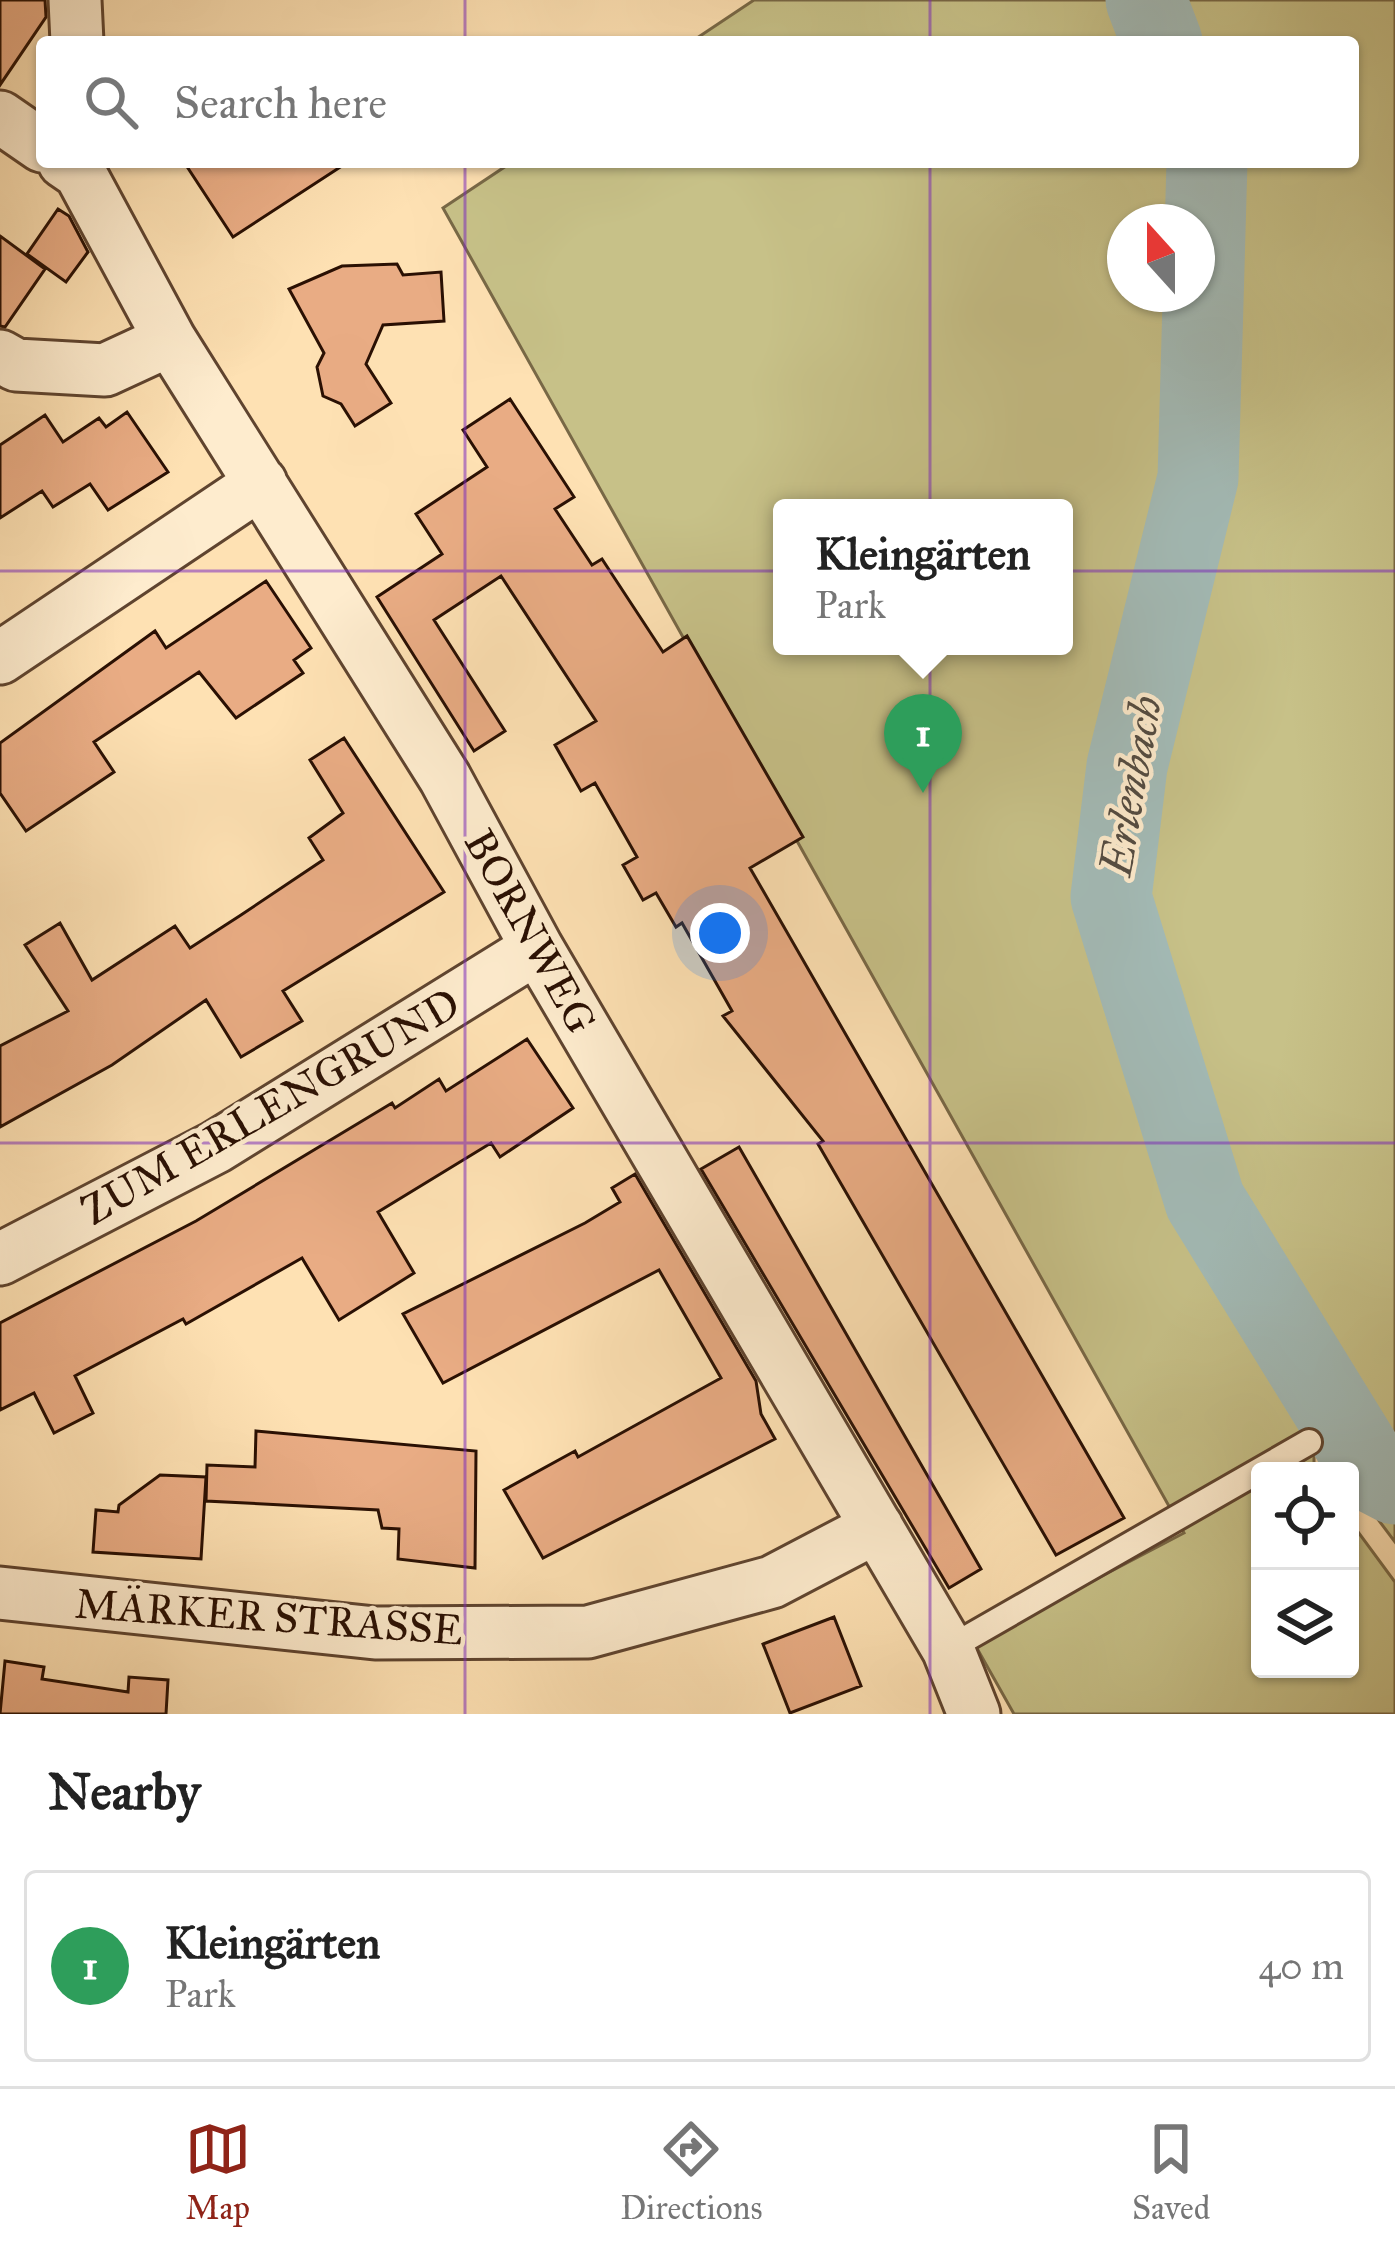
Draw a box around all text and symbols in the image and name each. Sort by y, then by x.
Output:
search box [36,36,1359,168]
icon: search [78,69,144,135]
text: Search here [174,75,387,130]
north arrow [1107,204,1215,312]
popup [773,499,1073,655]
text: Kleingärten [815,526,1031,581]
text: Park [815,581,886,629]
water label: Erlenbach [1087,692,1173,882]
pin: 1 [884,694,962,793]
street label: BORNWEG [453,820,607,1043]
your location [690,903,750,963]
street label: ZUM ERLENGRUND [72,977,469,1236]
map controls [1251,1462,1359,1678]
button: locate [1251,1462,1359,1570]
button: layers [1251,1570,1359,1678]
street label: MÄRKER STRASSE [73,1578,465,1656]
text: Nearby [48,1761,200,1823]
text: Kleingärten [165,1915,380,1970]
text: 1 [82,1942,98,1990]
text: 40 m [1258,1942,1344,1990]
text: Park [165,1970,236,2018]
tab: Map [185,2116,251,2228]
tab: Directions [620,2116,762,2228]
tab: Saved [1132,2116,1210,2228]

